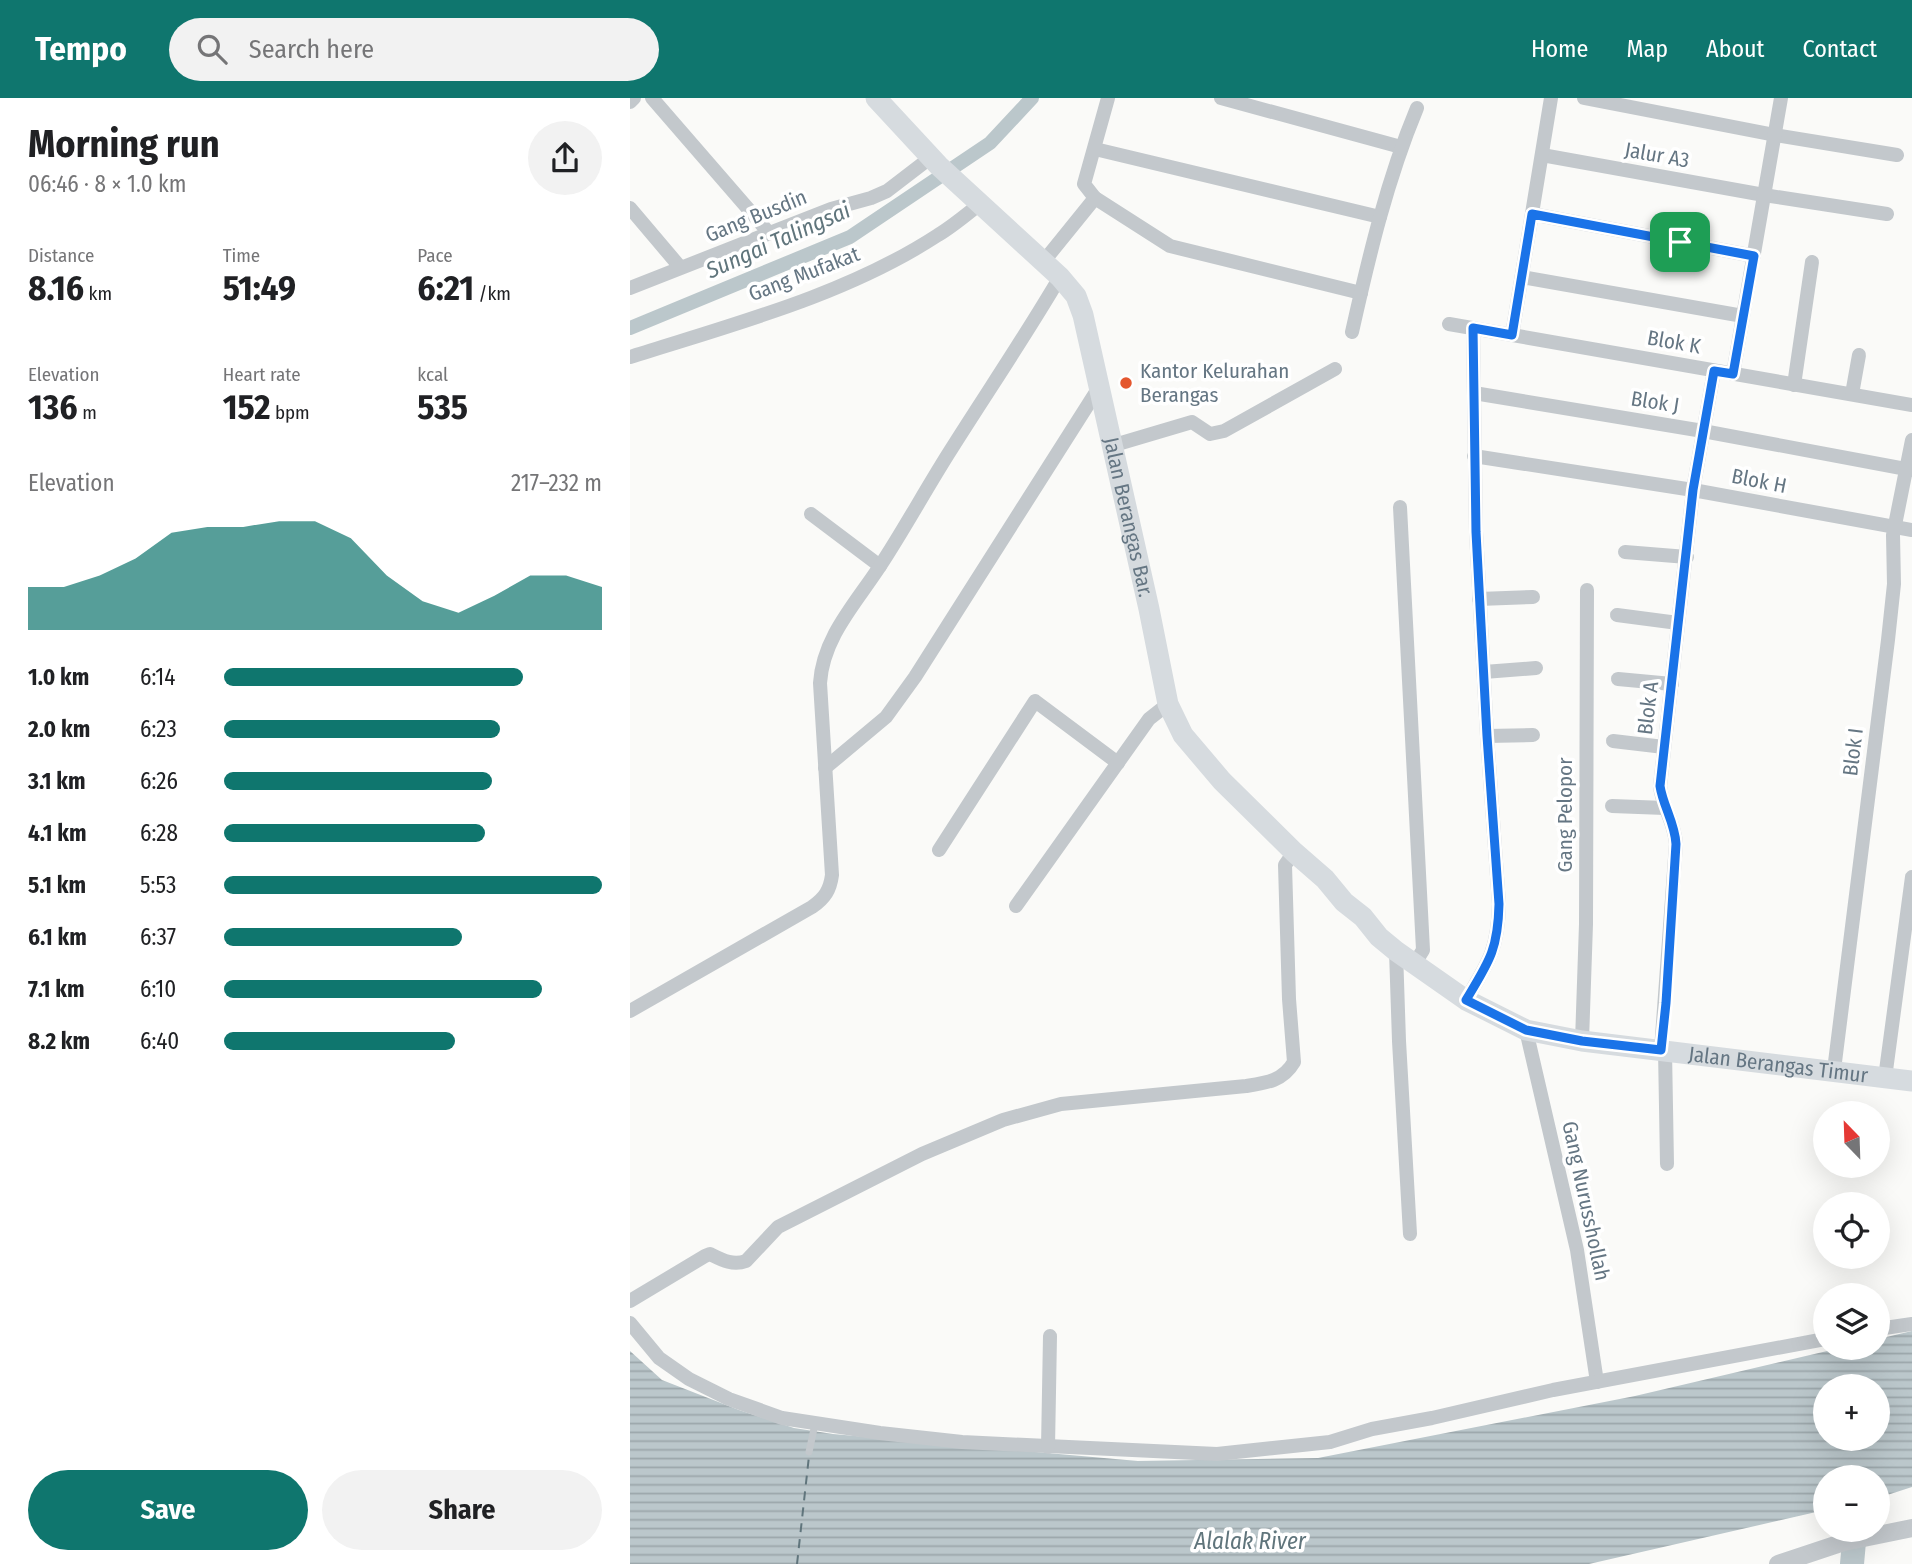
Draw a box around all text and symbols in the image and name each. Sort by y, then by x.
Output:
search box [169,18,659,81]
text: Tempo [35,29,127,69]
icon: search [193,30,231,68]
text: Search here [249,34,374,65]
text: Home [1531,35,1588,63]
text: Map [1626,35,1668,63]
text: About [1706,35,1764,63]
text: Contact [1802,35,1877,63]
text: Morning run [28,121,220,167]
button: share [528,121,602,195]
street label: Jalur A3 [1623,137,1691,173]
text: 06:46 · 8 × 1.0 km [28,170,186,198]
street label: Gang Busdin [701,184,811,248]
water label: Sungai Talingsai [701,196,855,285]
pin [1650,212,1710,272]
icon: arrive [1661,223,1699,261]
street label: Gang Mufakat [745,241,863,307]
text: Distance [28,244,95,267]
text: Time [223,244,260,267]
text: Pace [417,244,453,267]
text: 8.16 [28,267,84,309]
text: 51:49 [223,267,296,309]
text: 6:21 [417,267,474,309]
text: km [84,282,112,305]
text: /km [474,282,511,305]
street label: Blok K [1645,325,1704,360]
place label: Kantor Kelurahan Berangas [1140,358,1289,408]
text: Elevation [28,363,100,386]
text: Heart rate [223,363,301,386]
text: kcal [417,363,448,386]
marker: Kantor Kelurahan Berangas [1118,375,1134,391]
street label: Blok J [1629,385,1681,419]
text: 136 [28,386,78,428]
text: 152 [223,386,270,428]
text: 535 [417,386,468,428]
text: m [78,401,97,424]
text: bpm [270,401,310,424]
street label: Jalan Berangas Bar. [1098,435,1159,599]
street label: Blok H [1729,463,1789,499]
text: Elevation [28,469,115,497]
text: 217–232 m [511,469,602,497]
text: 1.0 km [28,663,89,691]
text: 6:14 [140,663,175,691]
street label: Blok A [1632,680,1664,736]
text: 2.0 km [28,715,90,743]
text: 6:23 [140,715,177,743]
street label: Blok I [1837,726,1869,778]
street label: Gang Pelopor [1552,757,1578,872]
text: 3.1 km [28,767,86,795]
text: 6:26 [140,767,178,795]
text: 4.1 km [28,819,87,847]
text: 6:28 [140,819,178,847]
text: 5.1 km [28,871,86,899]
text: 5:53 [140,871,176,899]
text: 6.1 km [28,923,87,951]
text: 6:37 [140,923,176,951]
text: 7.1 km [28,975,85,1003]
text: 6:10 [140,975,176,1003]
text: 8.2 km [28,1027,90,1055]
text: 6:40 [140,1027,179,1055]
street label: Jalan Berangas Timur [1687,1041,1870,1089]
north arrow [1813,1101,1890,1178]
map controls [1813,1101,1890,1542]
street label: Gang Nurusshollah [1556,1119,1616,1283]
button: locate [1813,1192,1890,1269]
button: layers [1813,1283,1890,1360]
button: + [1813,1374,1890,1451]
button: − [1813,1465,1890,1542]
button: Save [28,1470,308,1550]
button: Share [322,1470,602,1550]
water label: Alalak River [1193,1527,1307,1555]

